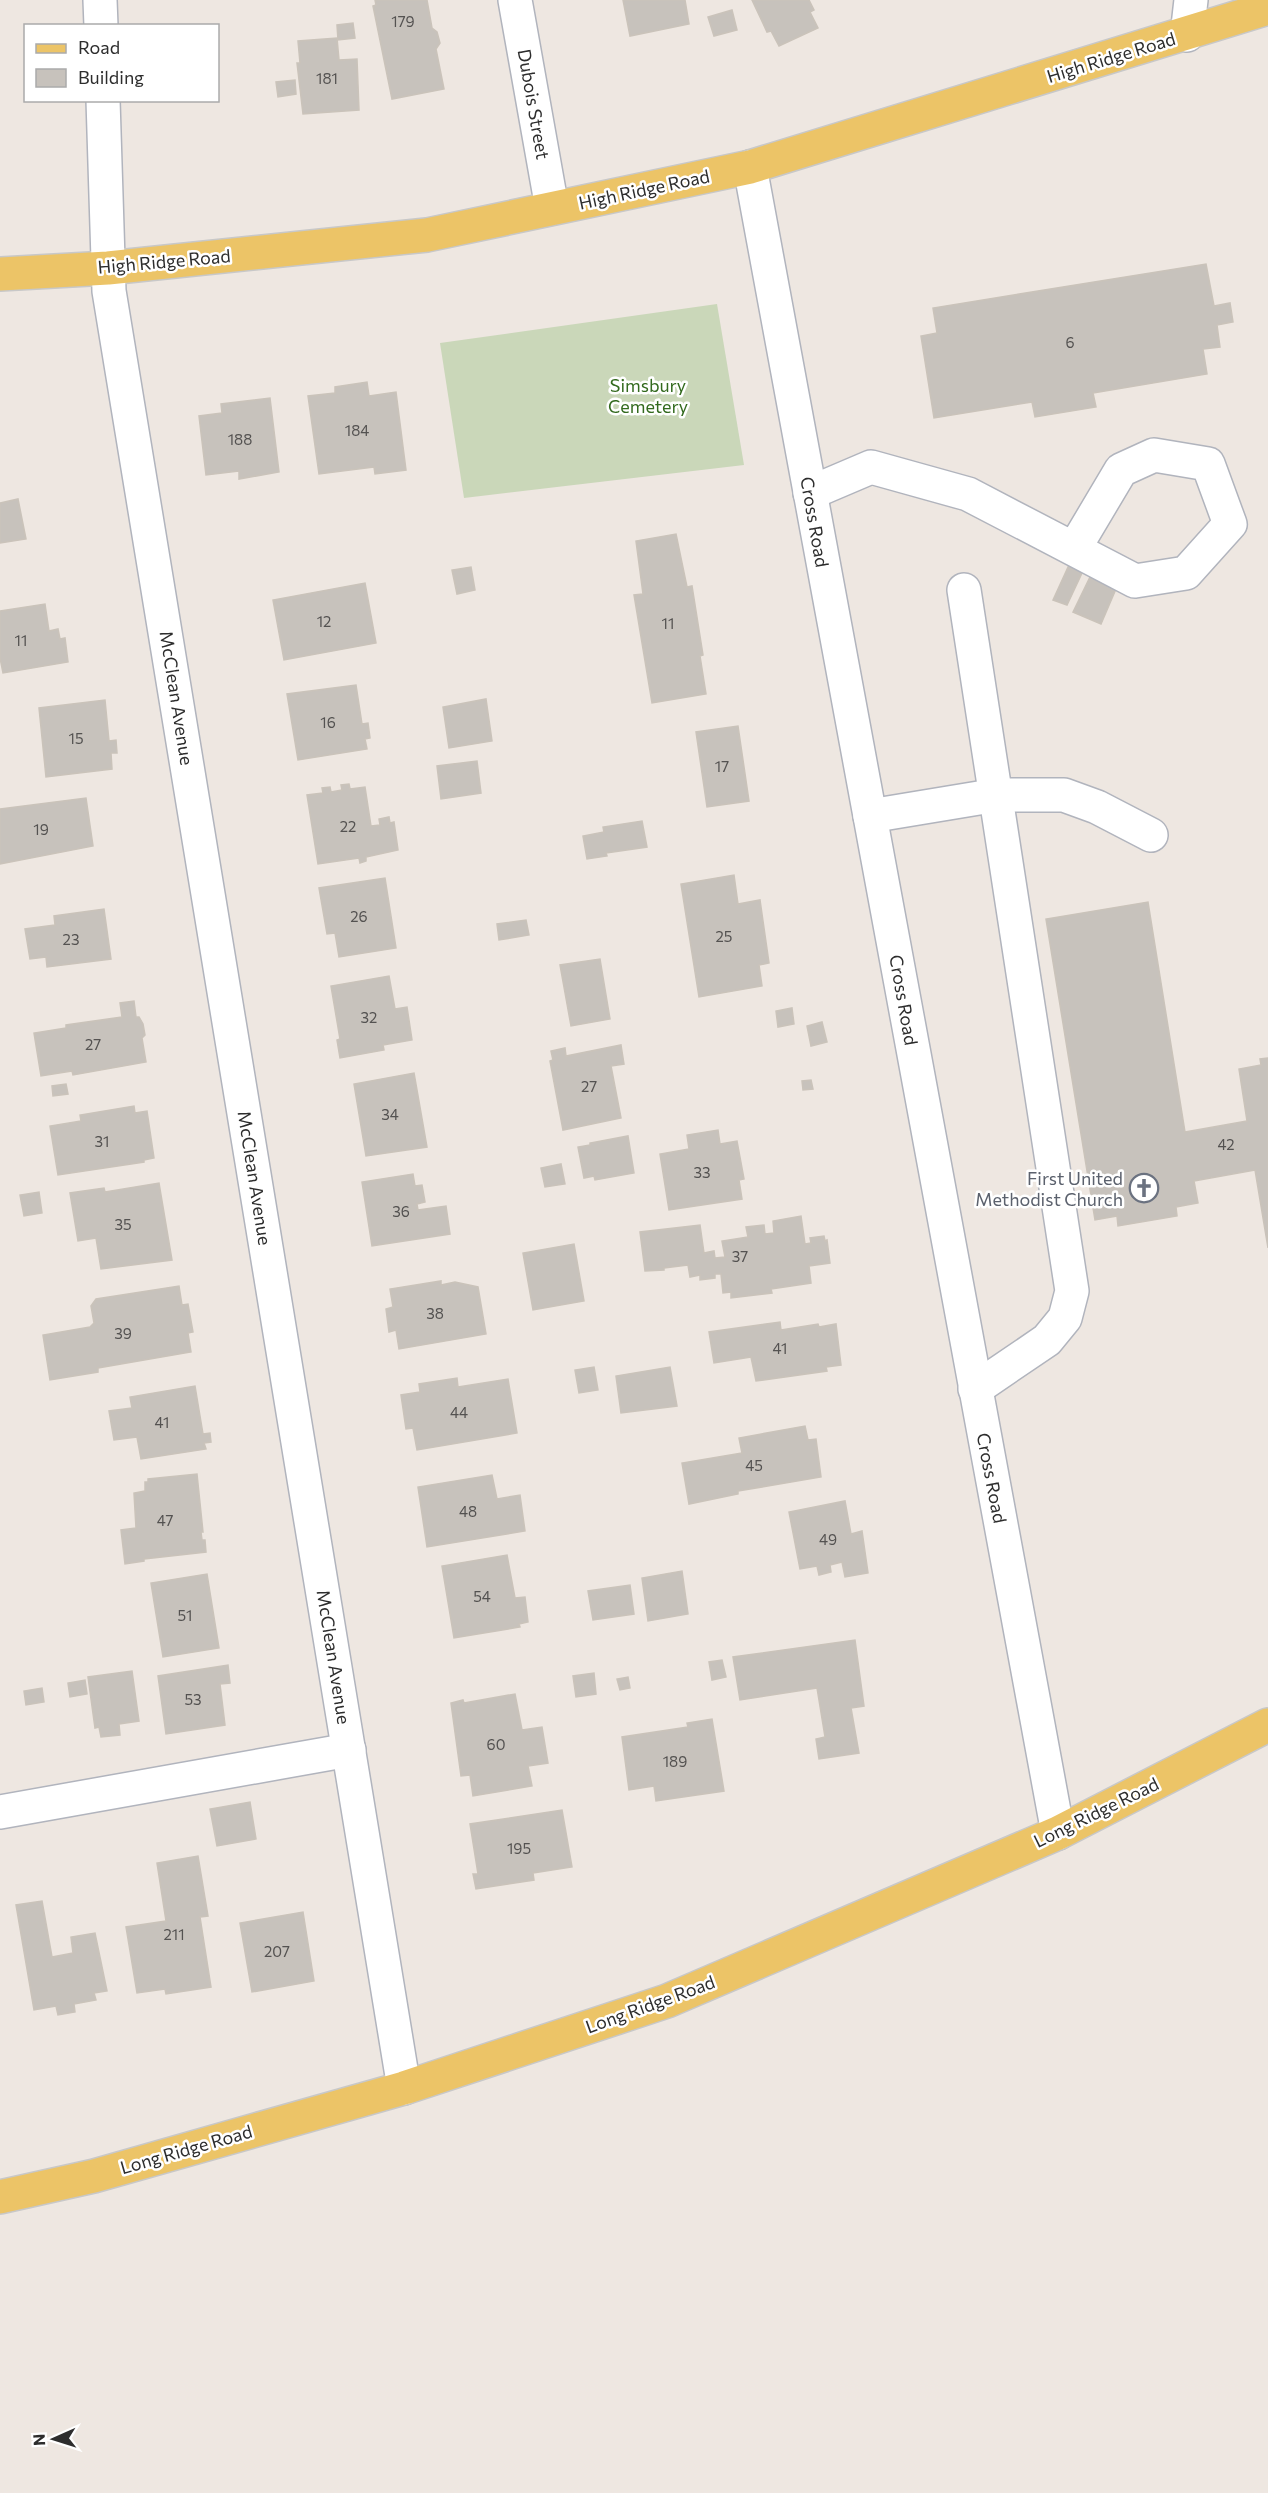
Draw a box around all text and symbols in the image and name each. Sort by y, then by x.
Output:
house number: 179 [391,12,415,30]
legend [24,24,219,102]
street label: High Ridge Road [1044,27,1178,87]
text: Road [78,36,120,58]
street label: Dubois Street [513,47,555,161]
text: Building [78,66,144,88]
house number: 181 [316,69,338,87]
street label: High Ridge Road [577,164,711,214]
street label: High Ridge Road [97,244,231,278]
house number: 6 [1065,333,1075,351]
park label: Simsbury Cemetery [608,374,688,417]
house number: 184 [345,421,369,439]
house number: 188 [228,430,252,448]
street label: Cross Road [796,475,834,569]
house number: 12 [317,612,331,630]
house number: 11 [662,614,674,632]
street label: McClean Avenue [156,629,198,767]
house number: 11 [15,631,27,649]
house number: 16 [320,713,336,731]
house number: 15 [68,729,84,747]
house number: 17 [715,757,729,775]
house number: 22 [340,817,356,835]
house number: 19 [33,820,49,838]
house number: 26 [350,907,368,925]
house number: 25 [716,927,732,945]
house number: 23 [63,930,79,948]
street label: Cross Road [885,953,923,1047]
house number: 32 [361,1008,377,1026]
house number: 27 [85,1035,101,1053]
house number: 27 [581,1077,597,1095]
house number: 34 [381,1105,399,1123]
street label: McClean Avenue [234,1109,276,1247]
house number: 31 [95,1132,109,1150]
house number: 42 [1217,1135,1235,1153]
house number: 33 [693,1163,711,1181]
place label: First United Methodist Church [975,1167,1123,1210]
church icon: First United Methodist Church [1128,1172,1160,1204]
house number: 36 [392,1202,410,1220]
house number: 35 [114,1215,132,1233]
house number: 37 [732,1247,748,1265]
house number: 38 [426,1304,444,1322]
house number: 39 [114,1324,132,1342]
house number: 41 [773,1339,787,1357]
house number: 44 [450,1403,468,1421]
house number: 41 [155,1413,169,1431]
street label: Cross Road [972,1431,1012,1525]
house number: 45 [745,1456,763,1474]
house number: 48 [459,1502,477,1520]
house number: 47 [157,1511,173,1529]
house number: 49 [819,1530,837,1548]
house number: 54 [473,1587,491,1605]
street label: McClean Avenue [313,1588,355,1726]
house number: 51 [177,1606,193,1624]
house number: 53 [184,1690,202,1708]
house number: 60 [487,1735,505,1753]
house number: 189 [663,1752,687,1770]
street label: Long Ridge Road [1030,1772,1162,1852]
house number: 195 [507,1839,531,1857]
house number: 211 [163,1925,185,1943]
house number: 207 [264,1942,290,1960]
street label: Long Ridge Road [582,1970,718,2038]
street label: Long Ridge Road [117,2120,255,2178]
north arrow [24,2409,84,2469]
text: N [29,2433,48,2446]

